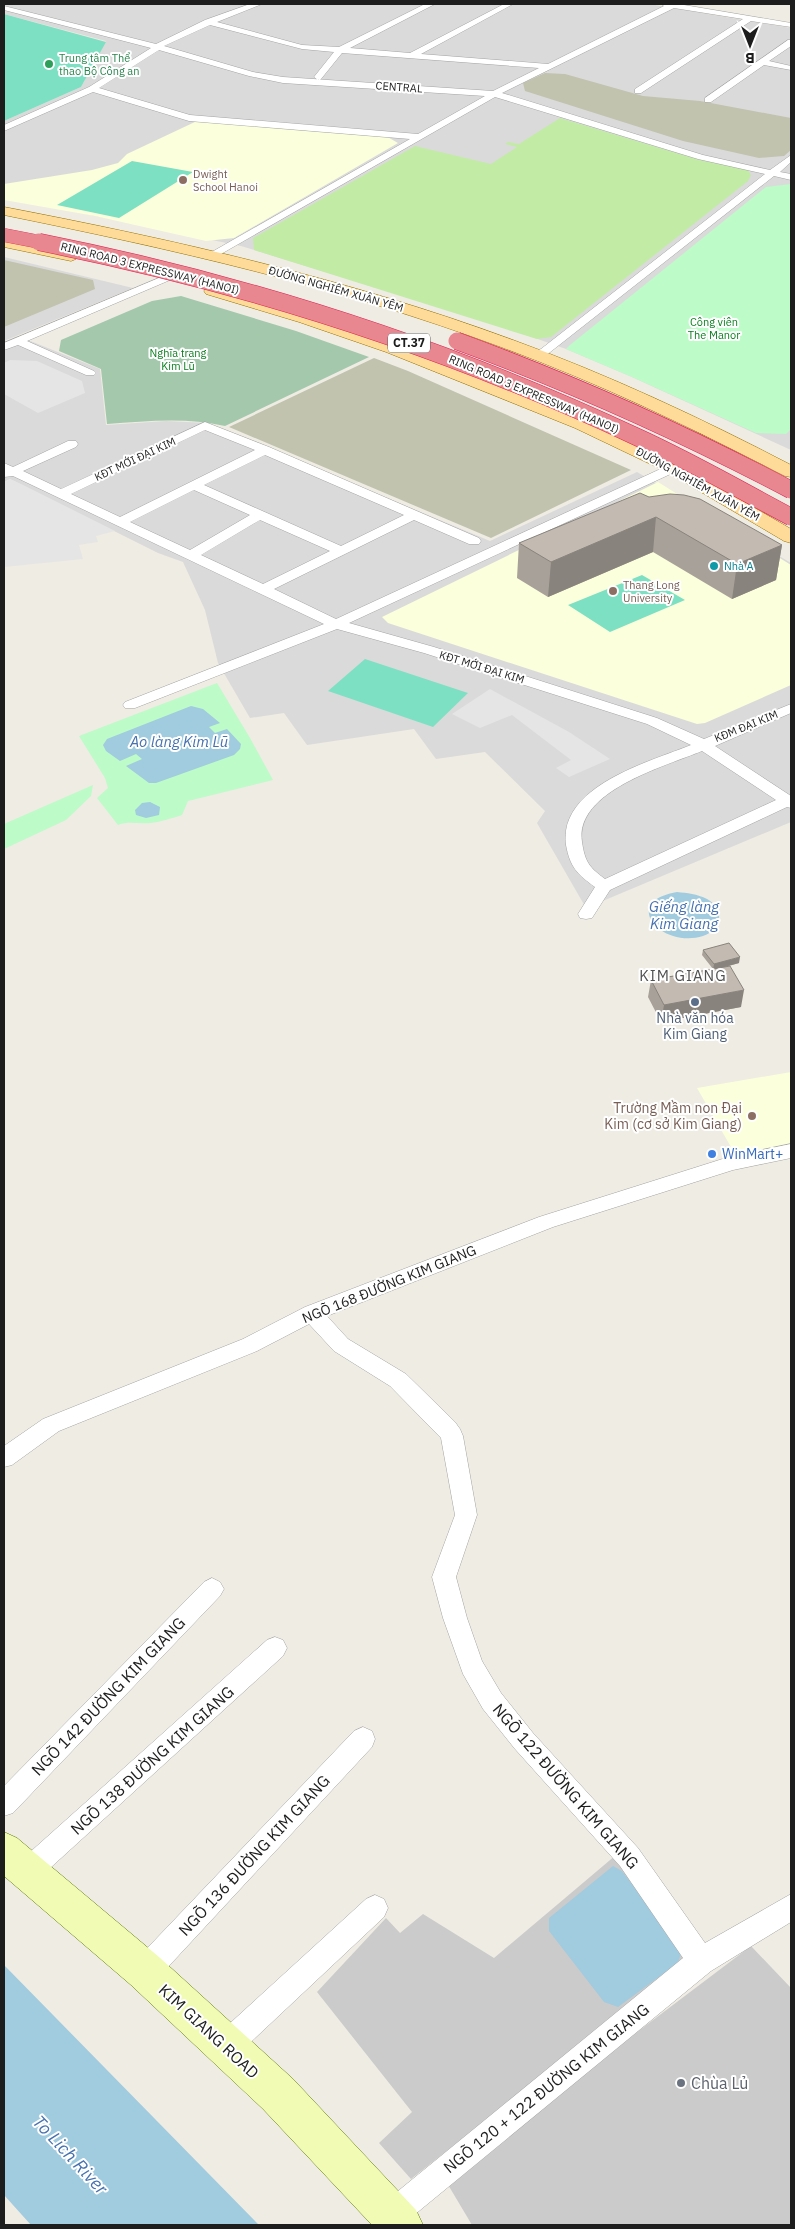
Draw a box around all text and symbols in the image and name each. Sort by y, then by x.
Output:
north arrow [725,20,775,70]
text: B [745,49,755,67]
place label: Trung tâm Thể thao Bộ Công an [59,51,139,78]
marker: Trung tâm Thể thao Bộ Công an [43,58,55,70]
street label: CENTRAL [375,78,423,96]
place label: Dwight School Hanoi [193,167,258,194]
marker: Dwight School Hanoi [177,174,189,186]
street label: RING ROAD 3 EXPRESSWAY (HANOI) [59,239,241,297]
street label: ĐƯỜNG NGHIÊM XUÂN YÊM [267,263,405,315]
park label: Công viên The Manor [688,315,740,342]
road number: CT.37 [388,333,430,352]
park label: Nghĩa trang Kim Lũ [150,346,207,373]
street label: RING ROAD 3 EXPRESSWAY (HANOI) [447,352,621,436]
street label: KĐT MỚI ĐẠI KIM [92,434,178,484]
street label: ĐƯỜNG NGHIÊM XUÂN YÊM [634,444,762,524]
place label: Nhà A [724,559,754,573]
marker: Nhà A [708,560,720,572]
place label: Thang Long University [623,578,680,605]
marker: Thang Long University [607,585,619,597]
street label: KĐT MỚI ĐẠI KIM [438,647,526,687]
street label: KĐM ĐẠI KIM [712,707,780,745]
water label: Ao làng Kim Lũ [129,732,228,751]
water label: Giếng làng Kim Giang [649,897,720,933]
district label: KIM GIANG [639,966,727,985]
marker: Nhà văn hóa Kim Giang [689,996,701,1008]
place label: Nhà văn hóa Kim Giang [656,1009,734,1043]
place label: Trường Mầm non Đại Kim (cơ sở Kim Giang) [604,1099,742,1133]
marker: Trường Mầm non Đại Kim (cơ sở Kim Giang) [746,1110,758,1122]
place label: WinMart+ [722,1145,783,1163]
marker: WinMart+ [706,1148,718,1160]
street label: NGÕ 168 ĐƯỜNG KIM GIANG [299,1240,479,1327]
street label: NGÕ 142 ĐƯỜNG KIM GIANG [26,1612,189,1779]
street label: NGÕ 138 ĐƯỜNG KIM GIANG [66,1681,238,1839]
street label: NGÕ 122 ĐƯỜNG KIM GIANG [489,1698,644,1873]
street label: NGÕ 136 ĐƯỜNG KIM GIANG [173,1770,334,1940]
street label: KIM GIANG ROAD [155,1980,263,2082]
street label: NGÕ 120 + 122 ĐƯỜNG KIM GIANG [439,1998,653,2177]
place label: Chùa Lủ [691,2073,748,2093]
marker: Chùa Lủ [675,2077,687,2089]
water label: To Lich River [28,2110,113,2199]

